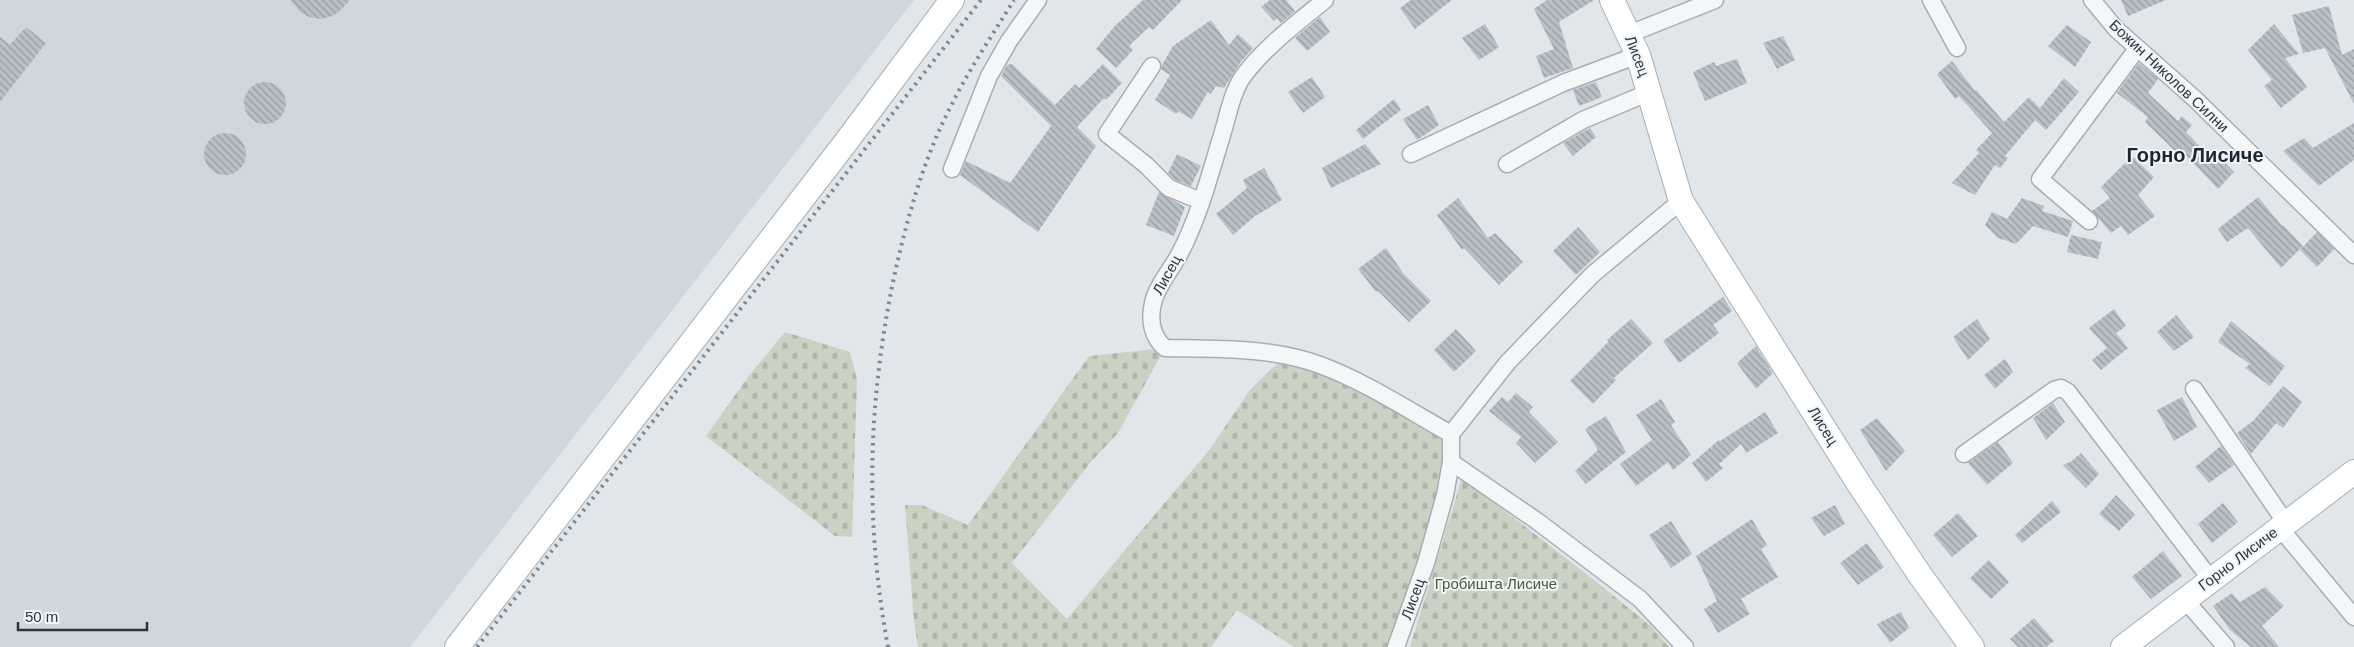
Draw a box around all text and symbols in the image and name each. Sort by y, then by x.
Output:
street label: Божин Николов Силни [2106,16,2233,135]
street label: Лисец [1622,33,1653,79]
district label: Горно Лисиче [2126,144,2264,166]
street label: Лисец [1149,252,1185,298]
street label: Лисец [1805,403,1842,449]
street label: Горно Лисиче [2195,523,2281,594]
street label: Лисец [1397,575,1428,622]
park label: Гробишта Лисиче [1435,575,1557,592]
scale bar [18,600,146,632]
text: 50 m [25,608,58,625]

